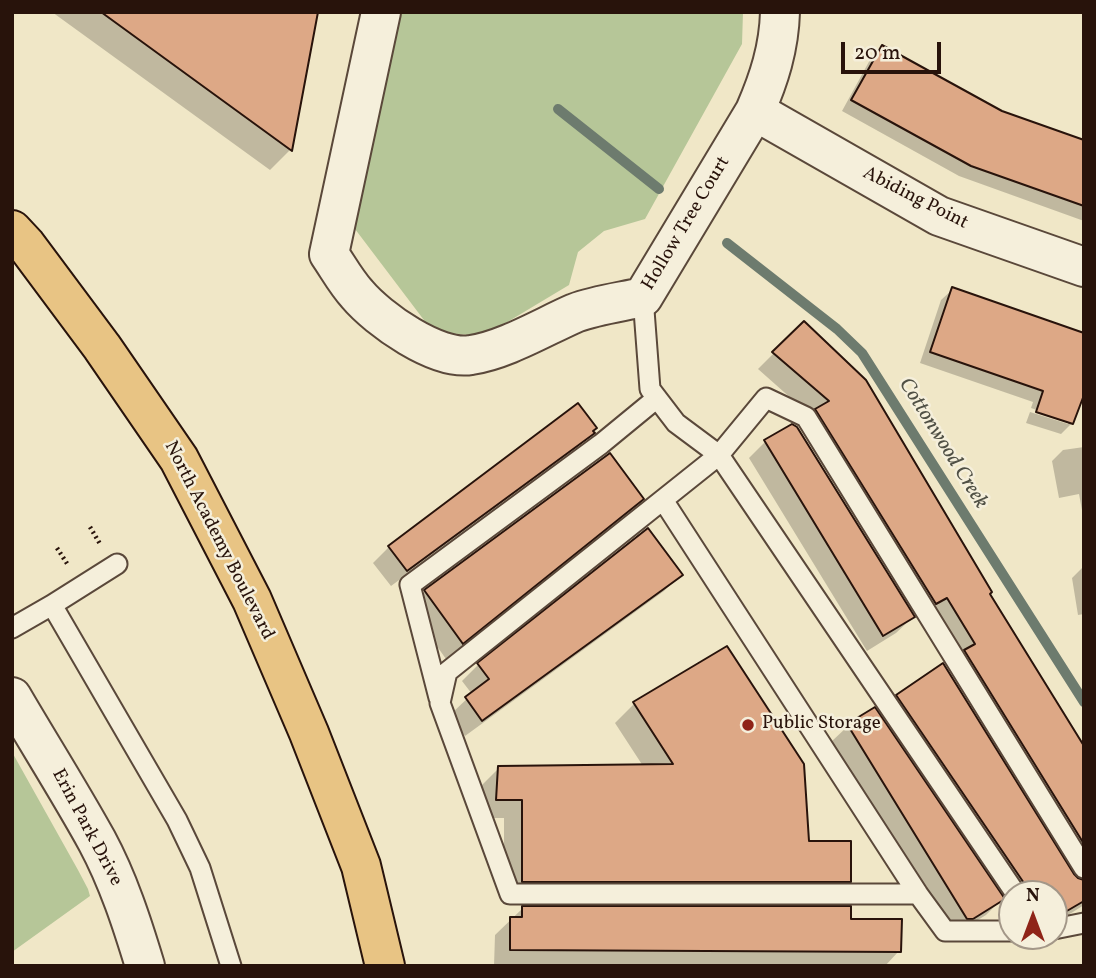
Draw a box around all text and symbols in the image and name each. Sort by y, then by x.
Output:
scale bar [844,28,944,72]
text: 20 m [854,39,900,68]
street label: Hollow Tree Court [638,153,736,295]
street label: Abiding Point [858,163,972,235]
water label: Cottonwood Creek [892,374,992,514]
street label: North Academy Boulevard [158,438,278,644]
place label: Public Storage [762,714,881,736]
marker: Public Storage [740,717,756,733]
street label: Erin Park Drive [46,766,126,890]
north arrow [998,880,1068,950]
text: N [1026,883,1040,909]

